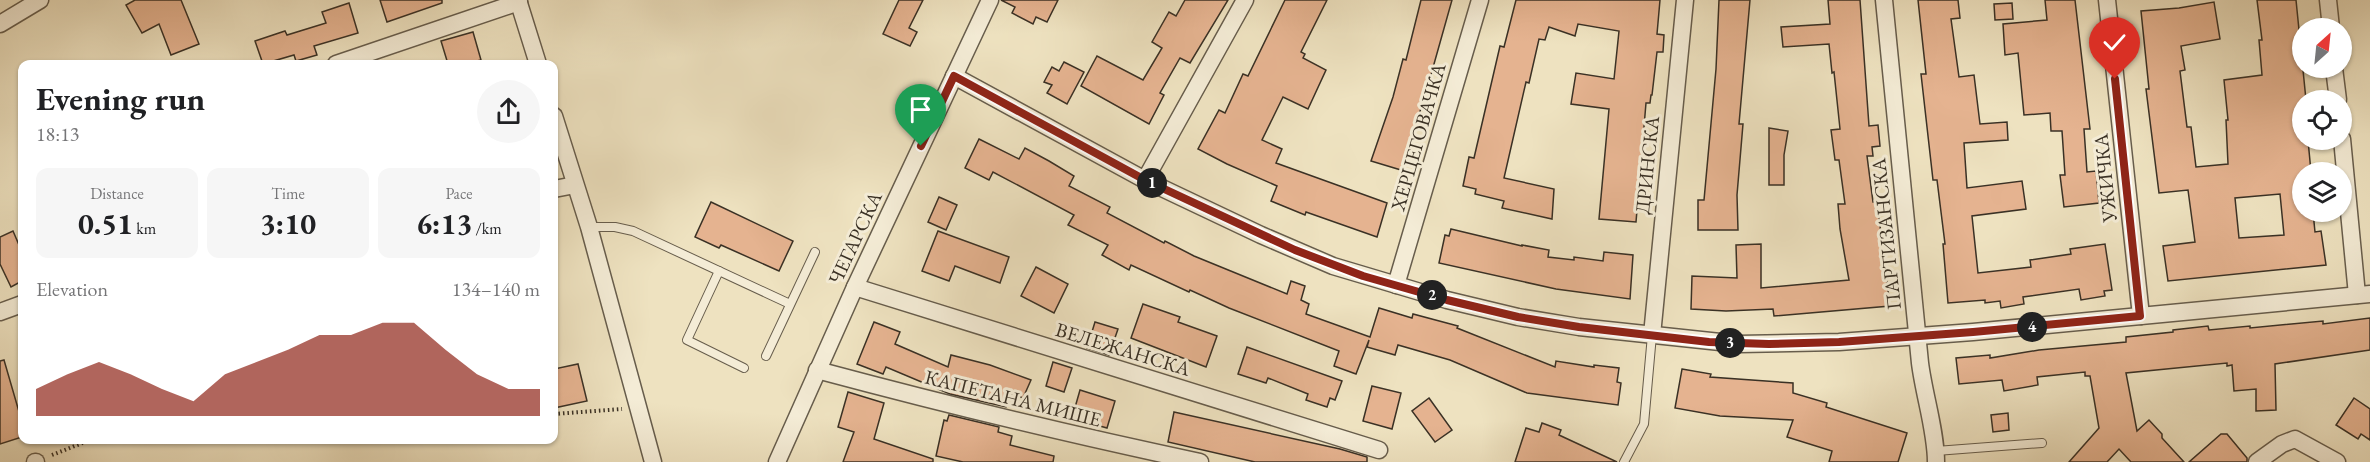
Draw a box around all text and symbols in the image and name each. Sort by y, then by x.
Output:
pin [2089,17,2140,79]
north arrow [2292,18,2352,78]
map controls [2292,18,2352,222]
icon: check [2098,26,2131,59]
street label: ХЕРЦЕГОВАЧКА [1384,60,1452,215]
text: Evening run [36,77,205,120]
button: share [477,80,540,143]
pin [895,84,946,146]
button: locate [2292,90,2352,150]
icon: arrive [904,93,937,126]
street label: ДРИНСКА [1629,114,1665,215]
text: 18:13 [36,121,79,147]
street label: УЖИЧКА [2087,132,2123,225]
street label: ПАРТИЗАНСКА [1865,157,1907,311]
button: layers [2292,162,2352,222]
pin: 1 [1137,168,1167,198]
text: 1 [1148,172,1156,193]
text: Distance [90,183,144,204]
text: Time [271,183,305,204]
text: Pace [446,183,472,204]
street label: ЧЕГАРСКА [822,187,888,289]
text: 0.51 [78,204,133,243]
text: 3:10 [260,204,316,243]
text: 6:13 [416,204,472,243]
text: km [133,218,156,239]
text: /km [472,218,502,239]
text: Elevation [36,276,108,302]
text: 134–140 m [452,276,540,302]
pin: 2 [1417,280,1447,310]
text: 2 [1428,284,1436,305]
pin: 4 [2017,312,2047,342]
street label: ВЕЛЕЖАНСКА [1053,316,1194,382]
text: 4 [2028,316,2036,337]
pin: 3 [1715,328,1745,358]
text: 3 [1726,332,1734,353]
street label: КАПЕТАНА МИШЕ [922,364,1104,432]

